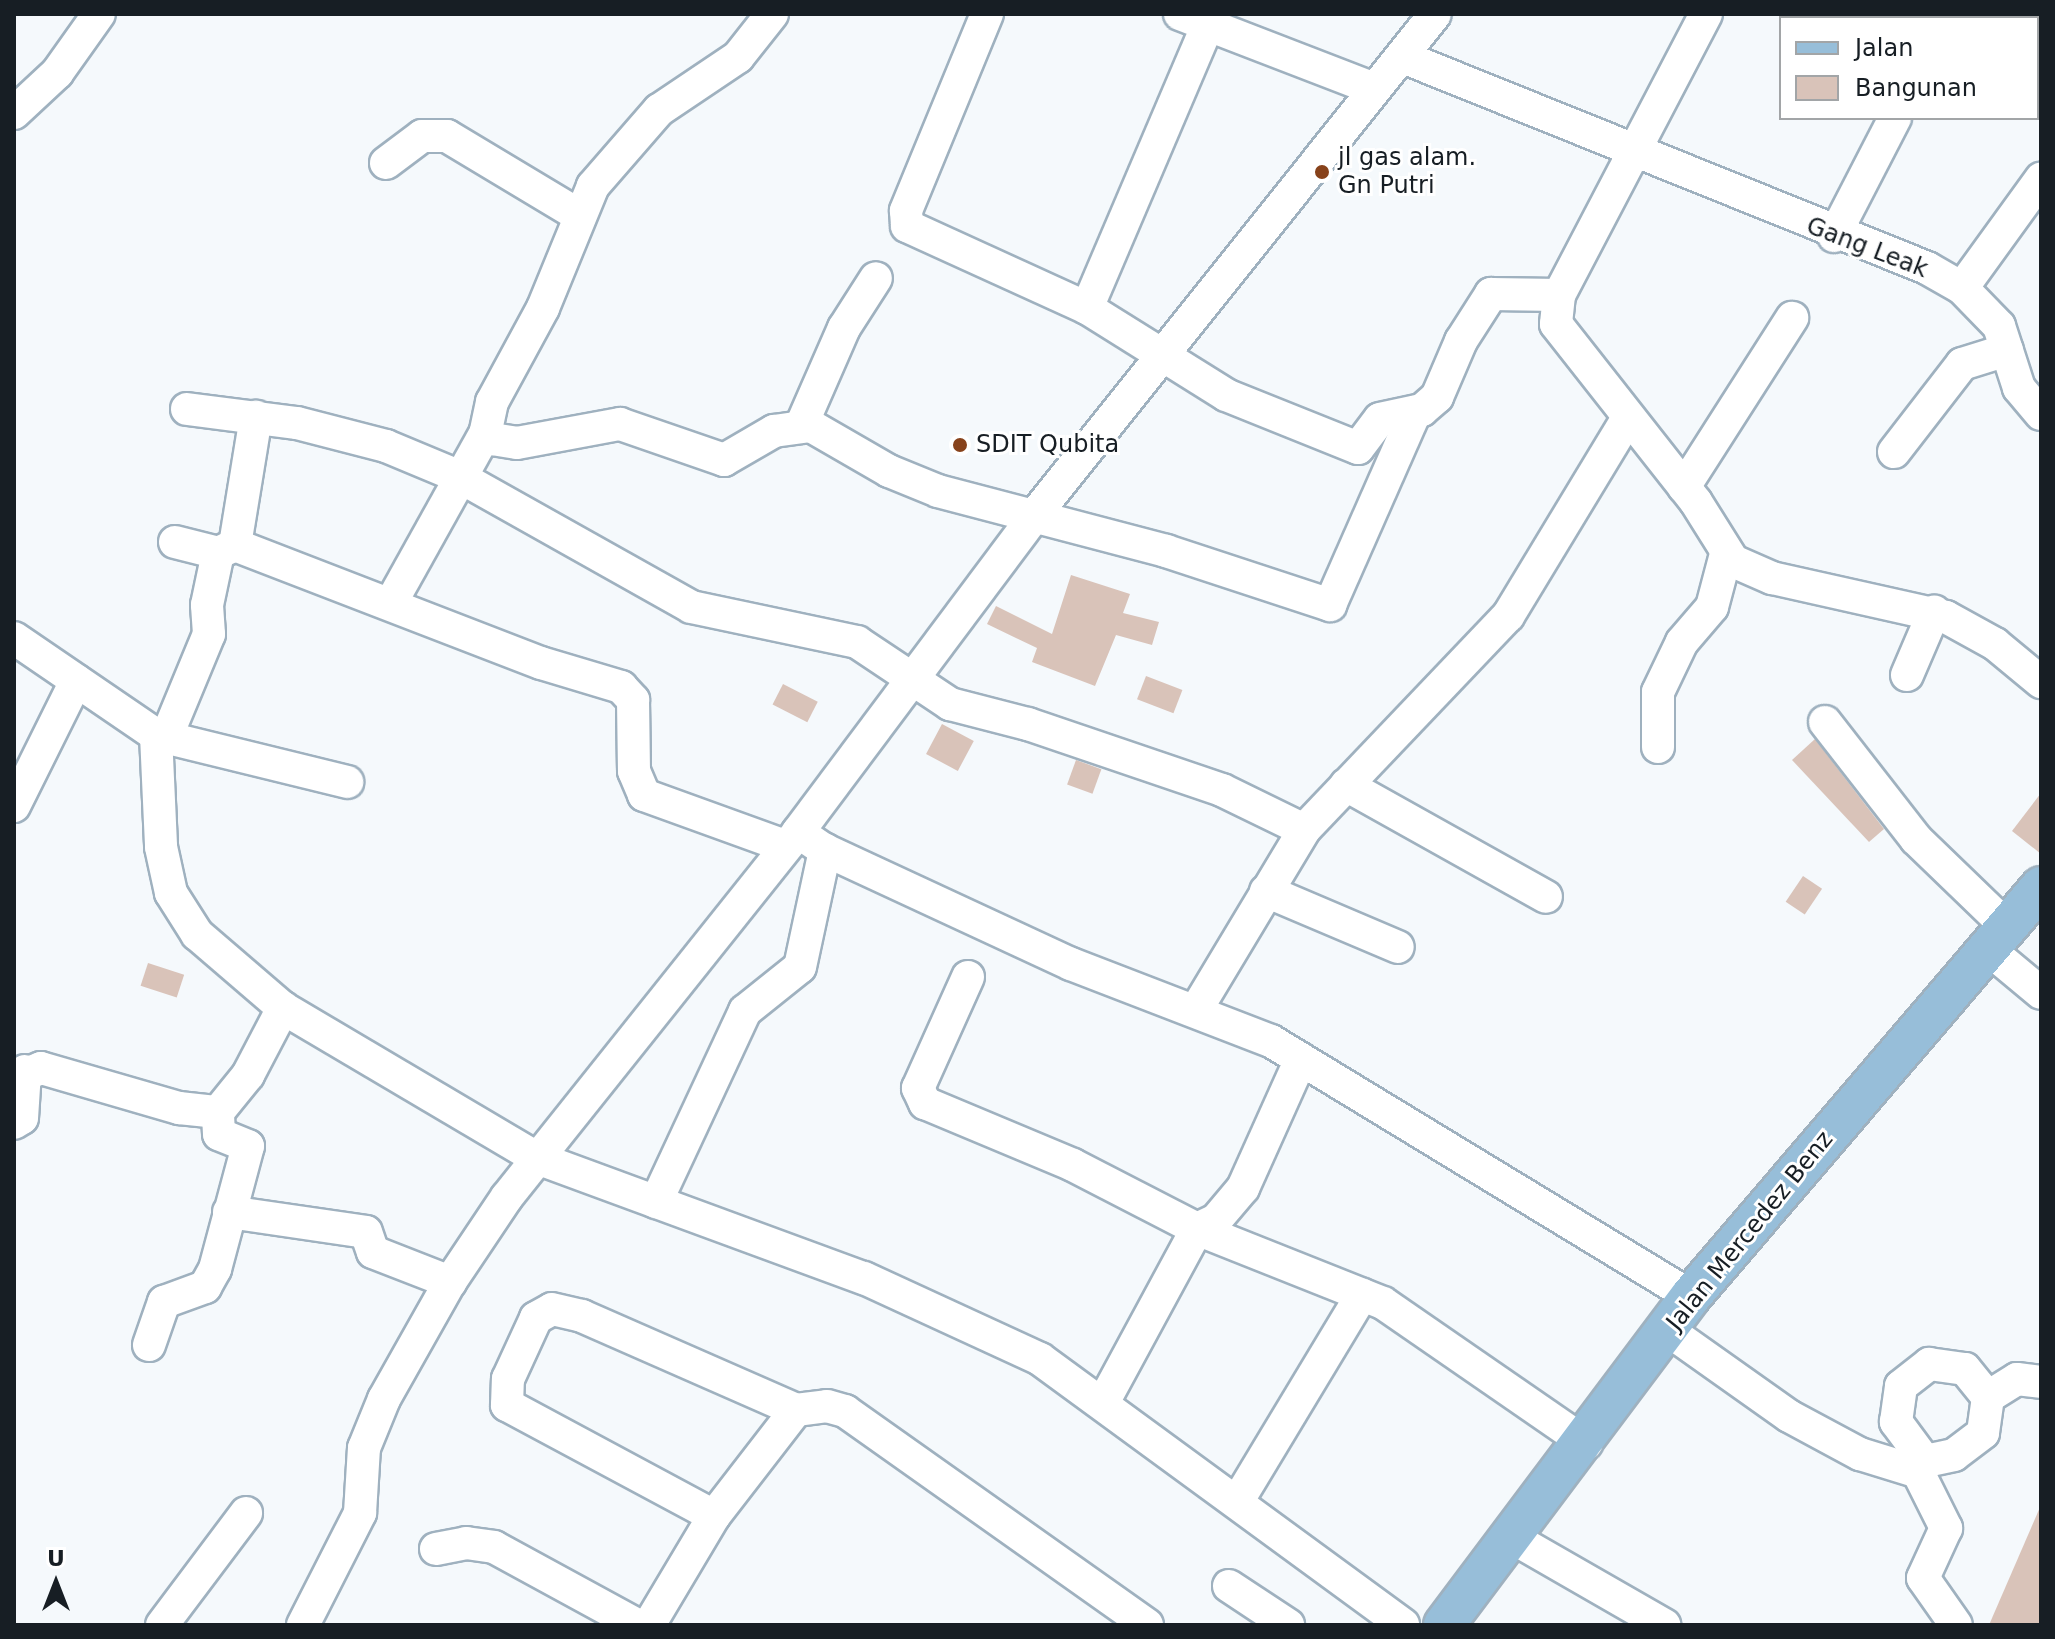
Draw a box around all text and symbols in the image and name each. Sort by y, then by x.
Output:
legend [1779,16,2039,120]
text: Jalan [1855,34,1913,62]
text: Bangunan [1855,74,1977,102]
place label: jl gas alam. Gn Putri [1338,144,1476,200]
marker: jl gas alam. Gn Putri [1313,163,1331,181]
street label: Gang Leak [1802,212,1932,284]
place label: SDIT Qubita [976,431,1119,459]
marker: SDIT Qubita [951,436,969,454]
street label: Jalan Mercedez Benz [1661,1126,1839,1336]
north arrow [16,1543,96,1623]
text: U [47,1546,65,1571]

